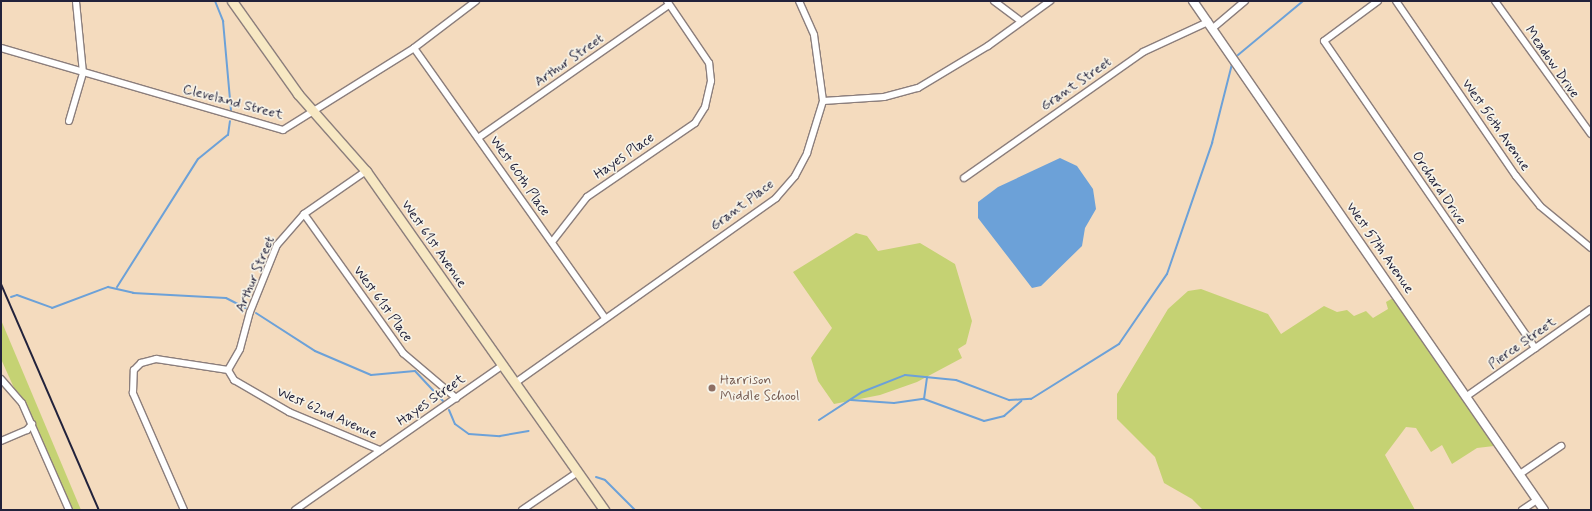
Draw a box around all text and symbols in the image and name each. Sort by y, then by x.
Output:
street label: Meadow Drive [1521,23,1583,101]
street label: Arthur Street [530,29,608,91]
street label: Grant Street [1036,53,1116,115]
street label: West 56th Avenue [1458,76,1534,174]
street label: Cleveland Street [181,81,285,123]
street label: Hayes Place [591,129,657,183]
street label: West 60th Place [486,133,554,219]
street label: Orchard Drive [1409,149,1469,227]
street label: Grant Place [707,176,777,234]
street label: West 61st Avenue [398,197,470,291]
street label: West 57th Avenue [1342,199,1418,297]
street label: Arthur Street [231,232,279,316]
street label: West 61st Place [350,263,416,345]
street label: Pierce Street [1485,313,1559,373]
street label: Hayes Street [394,370,468,430]
place label: Harrison Middle School [720,372,800,404]
street label: West 62nd Avenue [274,383,380,443]
marker: Harrison Middle School [707,383,717,393]

